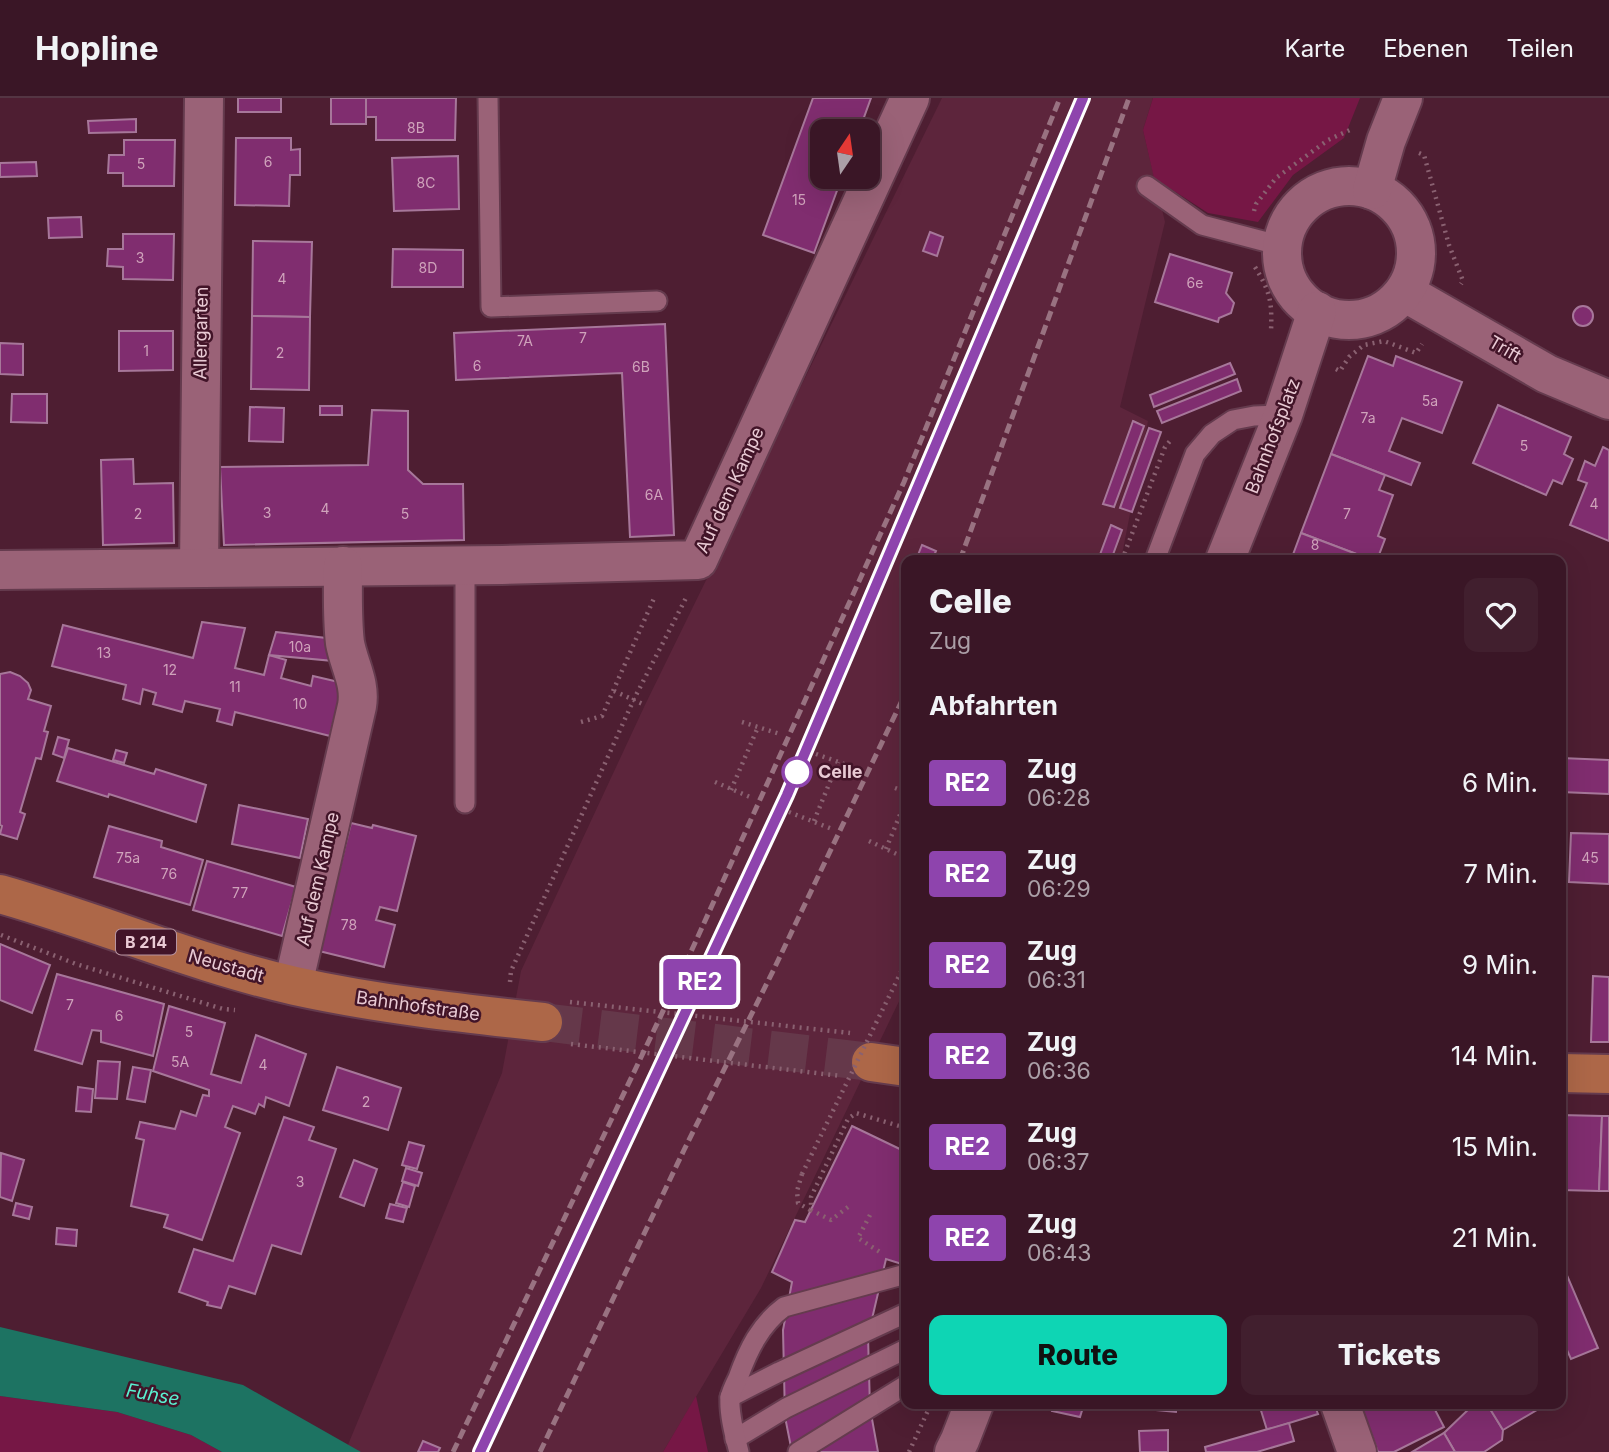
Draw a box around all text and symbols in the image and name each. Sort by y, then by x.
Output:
text: Hopline [35,28,159,68]
text: Karte [1285,34,1345,63]
text: Ebenen [1383,34,1469,63]
text: Teilen [1507,34,1574,63]
house number: 8B [407,119,425,136]
north arrow [810,119,880,189]
map controls [810,119,880,189]
house number: 6 [264,153,272,170]
house number: 5 [137,155,145,172]
house number: 8C [417,174,435,191]
house number: 15 [792,191,806,208]
house number: 3 [136,249,144,266]
house number: 8D [419,259,437,276]
house number: 4 [277,270,287,287]
house number: 6e [1187,274,1203,291]
street label: Allergarten [189,286,212,380]
house number: 7 [579,329,587,346]
street label: Trift [1485,331,1525,366]
house number: 7A [517,332,533,349]
house number: 1 [143,342,149,359]
house number: 2 [276,344,284,361]
house number: 6 [473,357,481,374]
house number: 6B [632,358,650,375]
street label: Bahnhofsplatz [1241,375,1304,496]
house number: 5a [1422,392,1438,409]
house number: 7a [1360,409,1376,426]
street label: Auf dem Kampe [691,423,768,556]
house number: 5 [1520,437,1528,454]
house number: 6A [645,486,664,503]
house number: 4 [1589,495,1599,512]
house number: 4 [320,500,330,517]
house number: 3 [263,504,271,521]
house number: 2 [134,505,142,522]
house number: 5 [401,505,409,522]
house number: 7 [1343,505,1351,522]
house number: 8 [1311,536,1319,553]
button: heart [1464,578,1538,652]
text: Celle [929,581,1012,621]
text: Zug [929,627,971,655]
house number: 10a [289,638,311,655]
house number: 13 [97,644,111,661]
house number: 12 [163,661,177,678]
house number: 11 [229,678,241,695]
text: Abfahrten [929,690,1058,721]
house number: 10 [293,695,307,712]
text: Zug [1027,753,1077,784]
marker: Celle [782,757,812,787]
place label: Celle [818,761,863,782]
text: 6 Min. [1462,767,1538,798]
text: RE2 [945,768,990,797]
text: 06:28 [1027,784,1091,812]
street label: Auf dem Kampe [292,810,343,948]
text: Zug [1027,844,1077,875]
house number: 75a [116,849,140,866]
house number: 45 [1581,849,1599,866]
text: 7 Min. [1463,858,1538,889]
text: RE2 [945,859,990,888]
house number: 76 [161,865,177,882]
text: 06:29 [1027,875,1091,903]
house number: 77 [232,884,248,901]
house number: 78 [341,916,357,933]
road number: B 214 [116,930,176,954]
text: Zug [1027,935,1077,966]
street label: Neustadt [186,945,266,986]
text: 9 Min. [1462,949,1538,980]
text: RE2 [945,950,990,979]
line badge: RE2 [660,959,740,1005]
text: 06:31 [1027,966,1086,994]
text: RE2 [677,967,723,996]
street label: Bahnhofstraße [355,986,481,1025]
house number: 7 [66,996,74,1013]
house number: 6 [115,1007,123,1024]
house number: 5 [185,1023,193,1040]
text: Zug [1027,1026,1077,1057]
text: 14 Min. [1451,1040,1538,1071]
text: RE2 [945,1041,990,1070]
house number: 5A [171,1053,189,1070]
house number: 4 [258,1056,268,1073]
text: 06:36 [1027,1057,1091,1085]
house number: 2 [362,1093,370,1110]
text: Zug [1027,1117,1077,1148]
text: 15 Min. [1452,1131,1538,1162]
text: RE2 [945,1132,990,1161]
text: 06:37 [1027,1148,1090,1176]
house number: 3 [296,1173,304,1190]
text: Zug [1027,1208,1077,1239]
text: 21 Min. [1452,1222,1538,1253]
text: RE2 [945,1223,990,1252]
text: 06:43 [1027,1239,1091,1267]
button: Route [929,1315,1227,1395]
button: Tickets [1241,1315,1538,1395]
water label: Fuhse [124,1378,182,1411]

